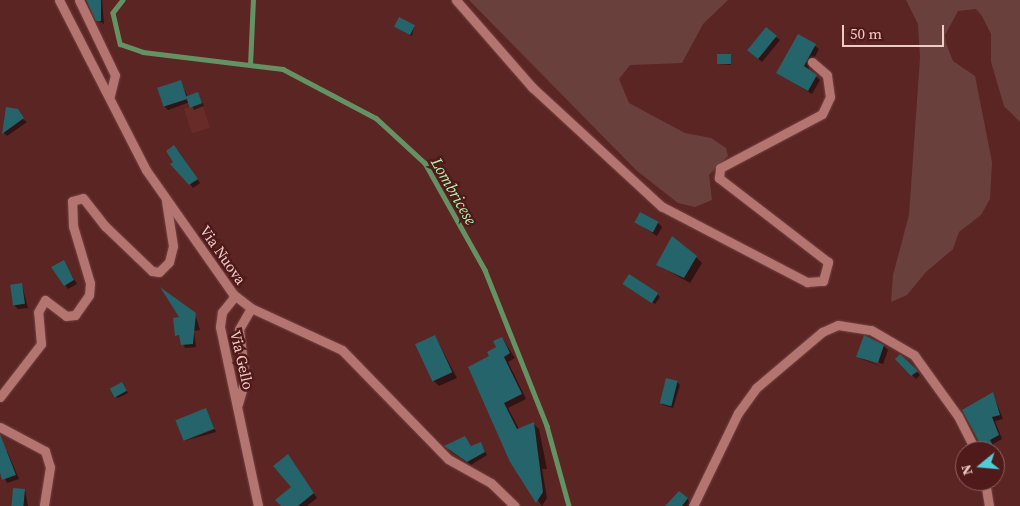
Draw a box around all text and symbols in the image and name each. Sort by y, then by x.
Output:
scale bar [845,15,948,47]
text: 50 m [850,23,882,44]
water label: Lombricese [427,154,481,228]
street label: Via Nuova [196,222,250,288]
street label: Via Gello [226,329,258,391]
north arrow [955,441,1005,491]
text: N [956,462,978,478]

